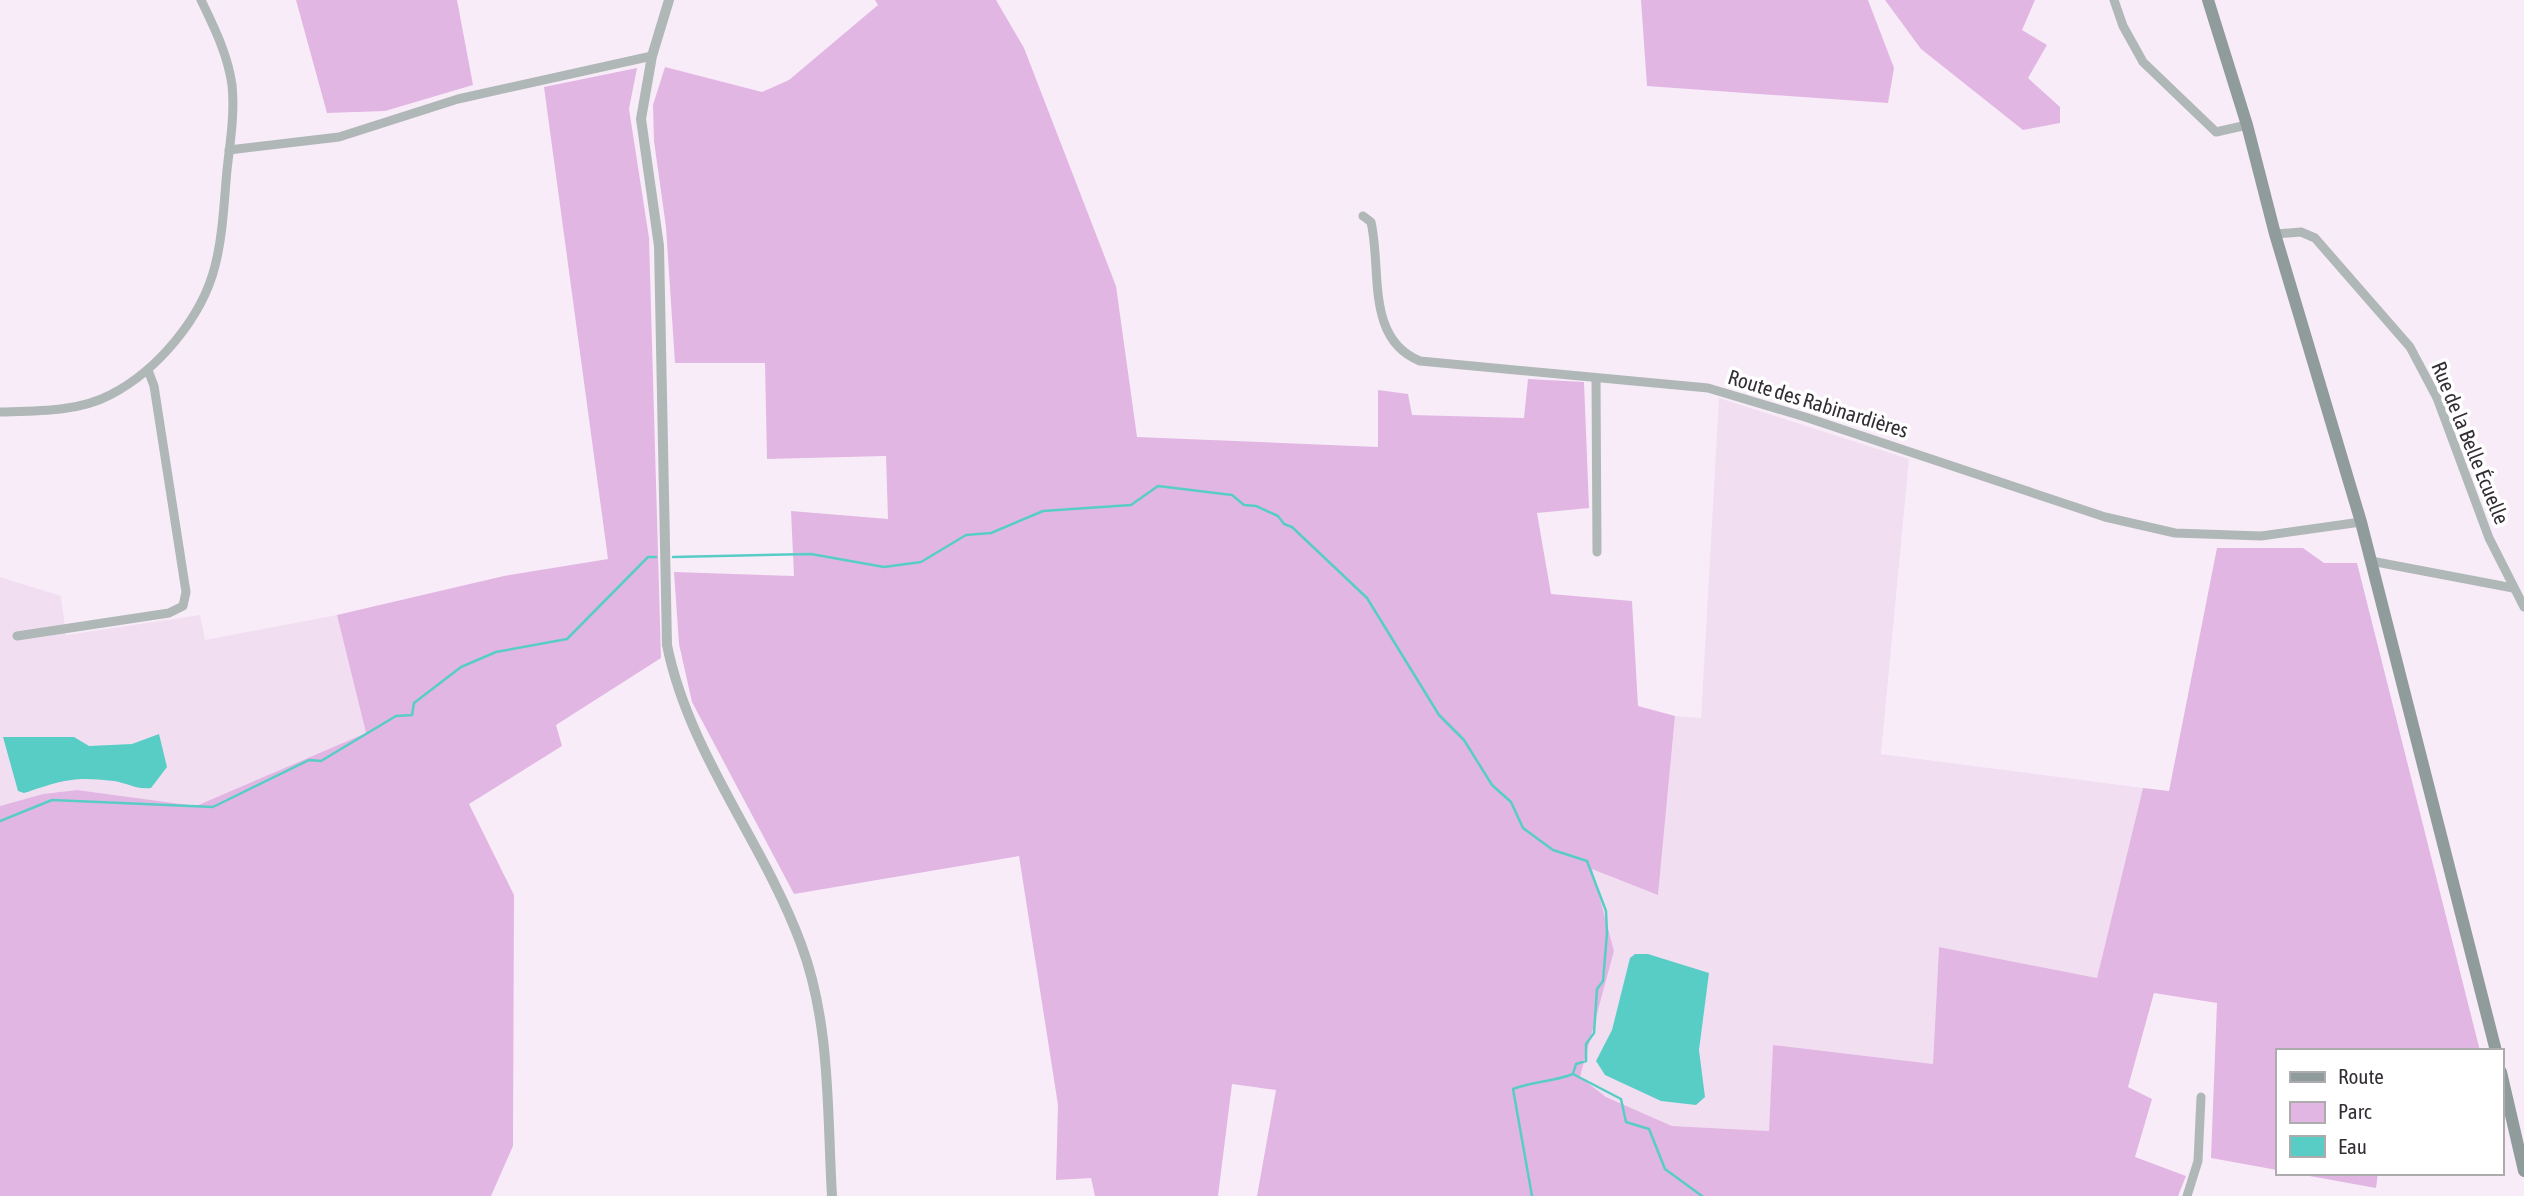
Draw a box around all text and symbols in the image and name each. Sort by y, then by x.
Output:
street label: Rue de la Belle Écuelle [2427,358,2515,527]
street label: Route des Rabinardières [1725,364,1911,442]
legend [2276,1049,2503,1175]
text: Route [2338,1064,2384,1088]
text: Parc [2338,1099,2372,1123]
text: Eau [2338,1134,2367,1158]

